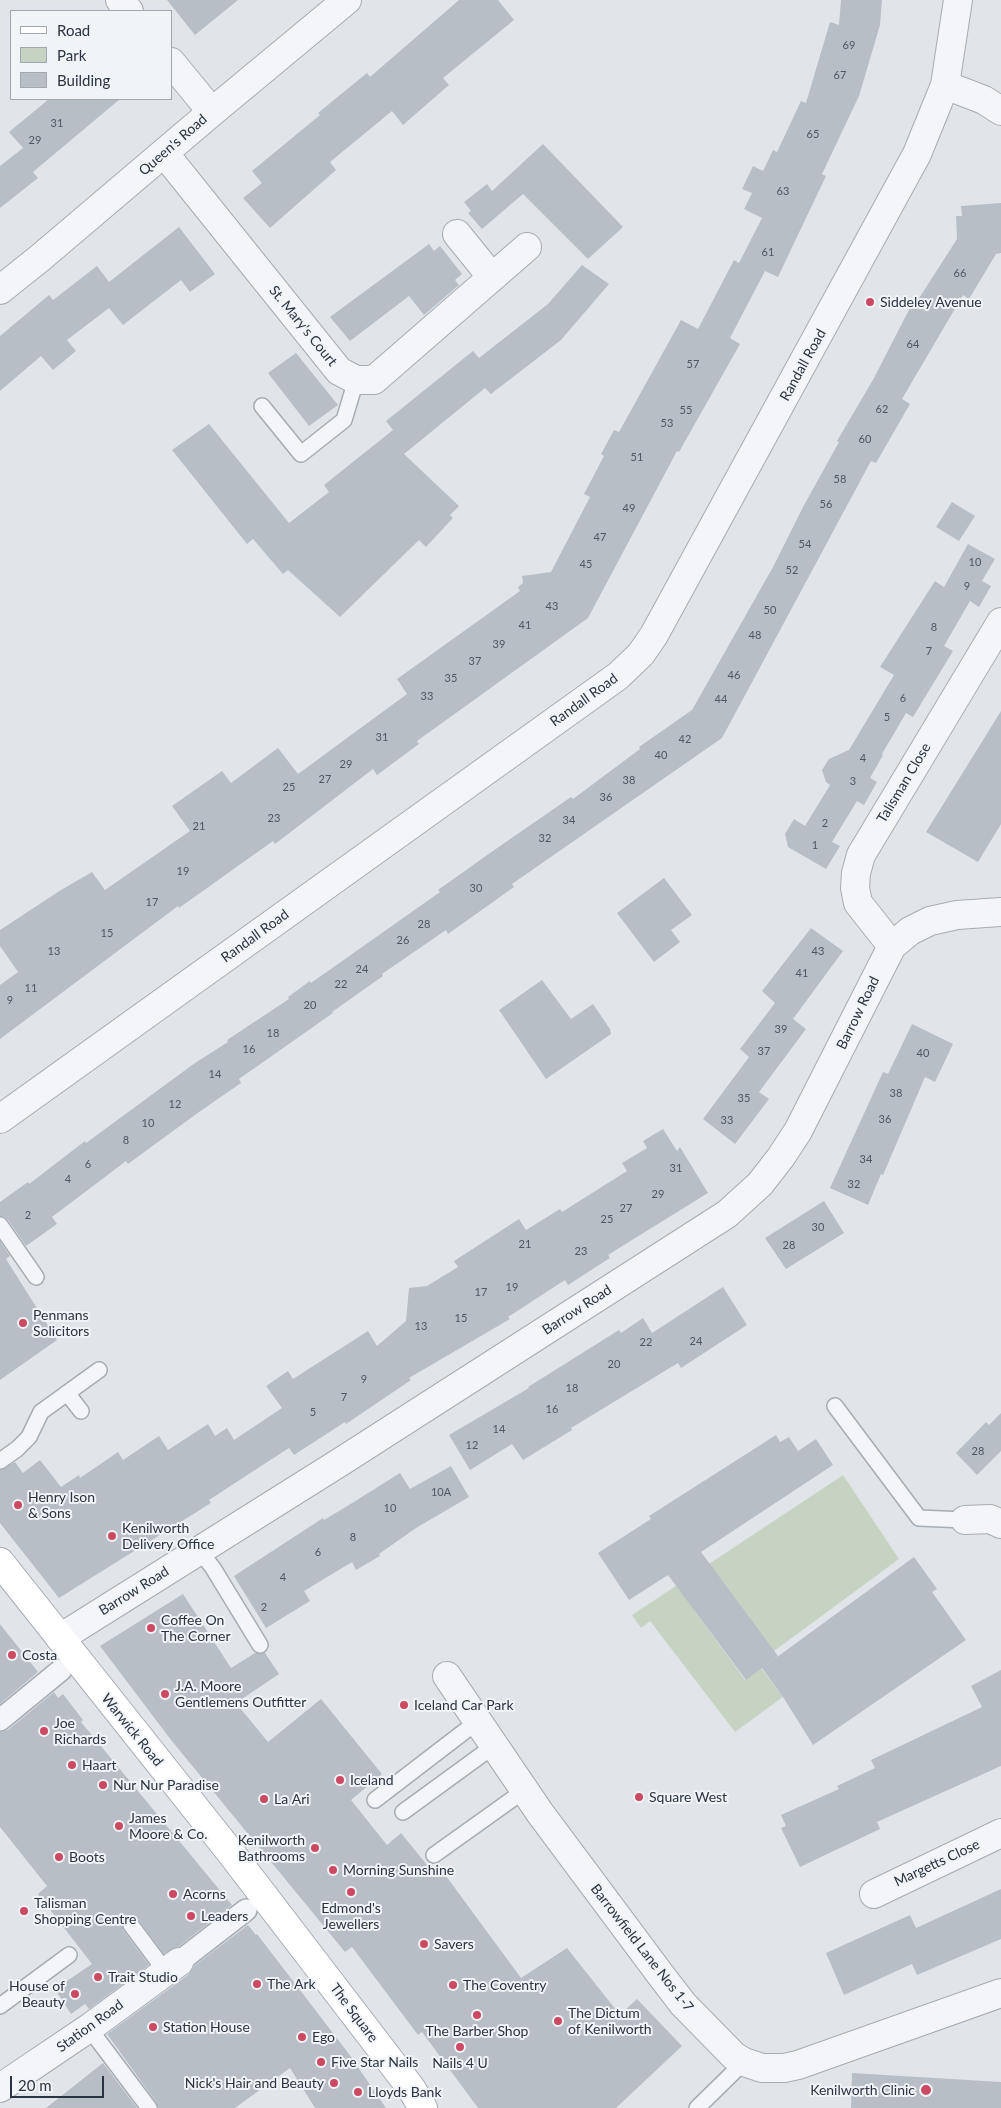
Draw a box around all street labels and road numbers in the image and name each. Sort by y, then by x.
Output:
street label: Queen's Road [135,111,211,179]
street label: St. Mary's Court [265,282,341,370]
street label: Randall Road [776,326,830,404]
street label: Randall Road [547,670,621,730]
street label: Talisman Close [874,740,934,826]
street label: Randall Road [218,906,292,966]
street label: Barrow Road [833,974,883,1052]
street label: Barrow Road [539,1281,615,1339]
street label: Barrow Road [96,1563,172,1619]
street label: Warwick Road [98,1690,166,1770]
street label: Margetts Close [892,1836,982,1890]
street label: Barrowfield Lane Nos 1-7 [587,1881,697,2015]
street label: The Square [326,1980,382,2046]
street label: Station Road [53,1996,127,2056]

